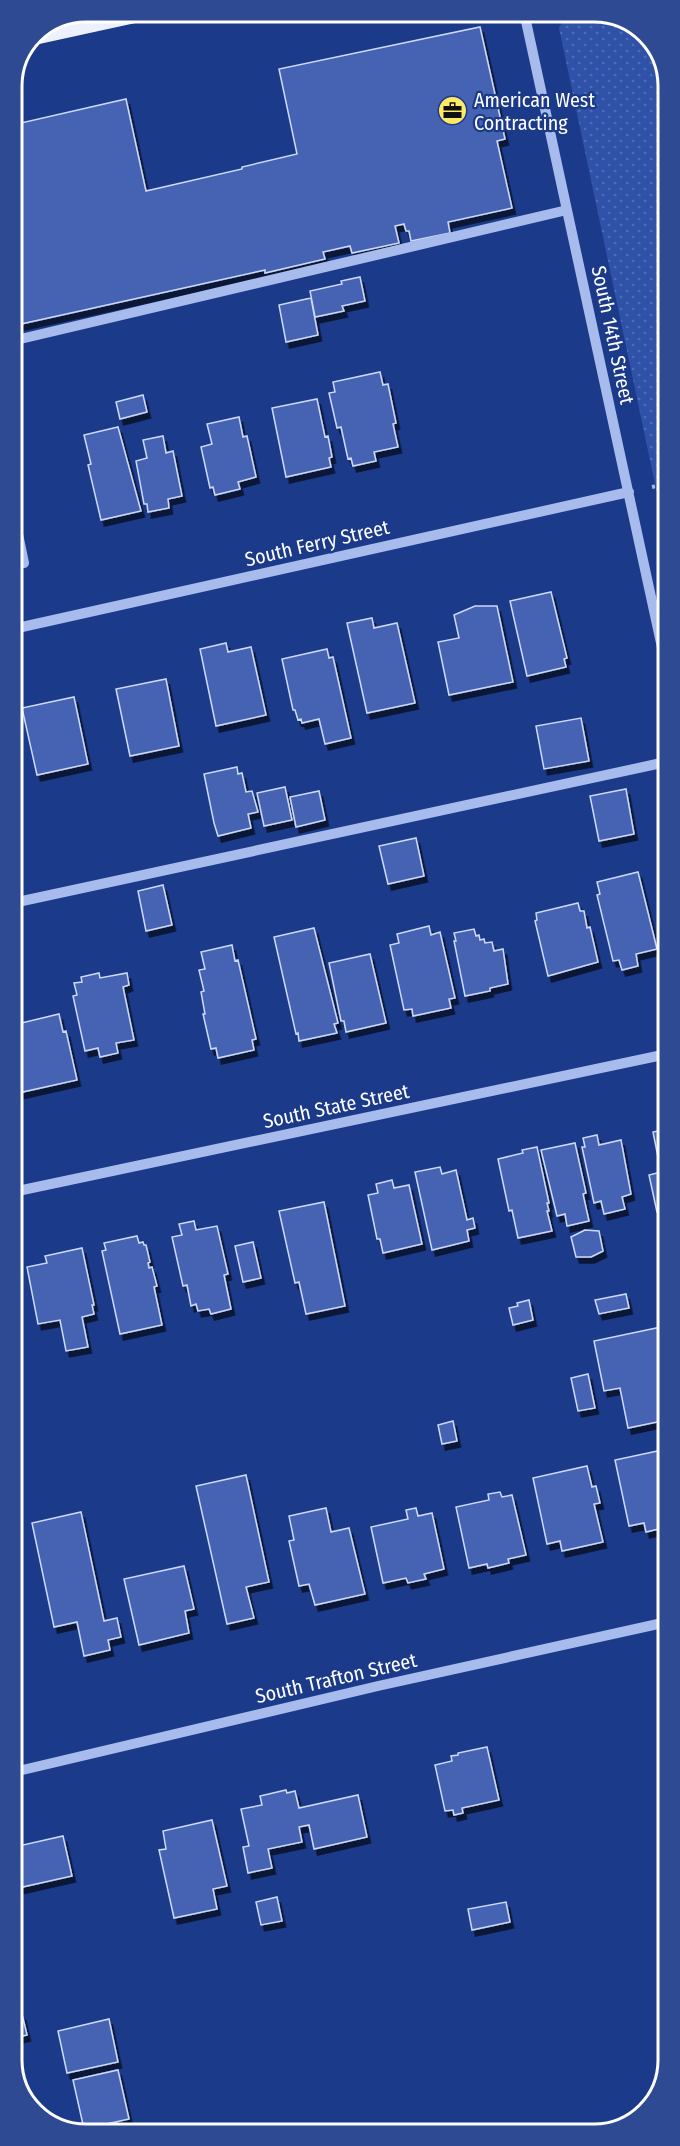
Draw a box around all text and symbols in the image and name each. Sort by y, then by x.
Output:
place label: American West Contracting [474,88,595,135]
office icon: American West Contracting [437,95,469,127]
street label: South 14th Street [587,263,640,407]
street label: South Ferry Street [242,515,392,571]
street label: South State Street [261,1079,412,1133]
street label: South Trafton Street [253,1648,419,1708]

